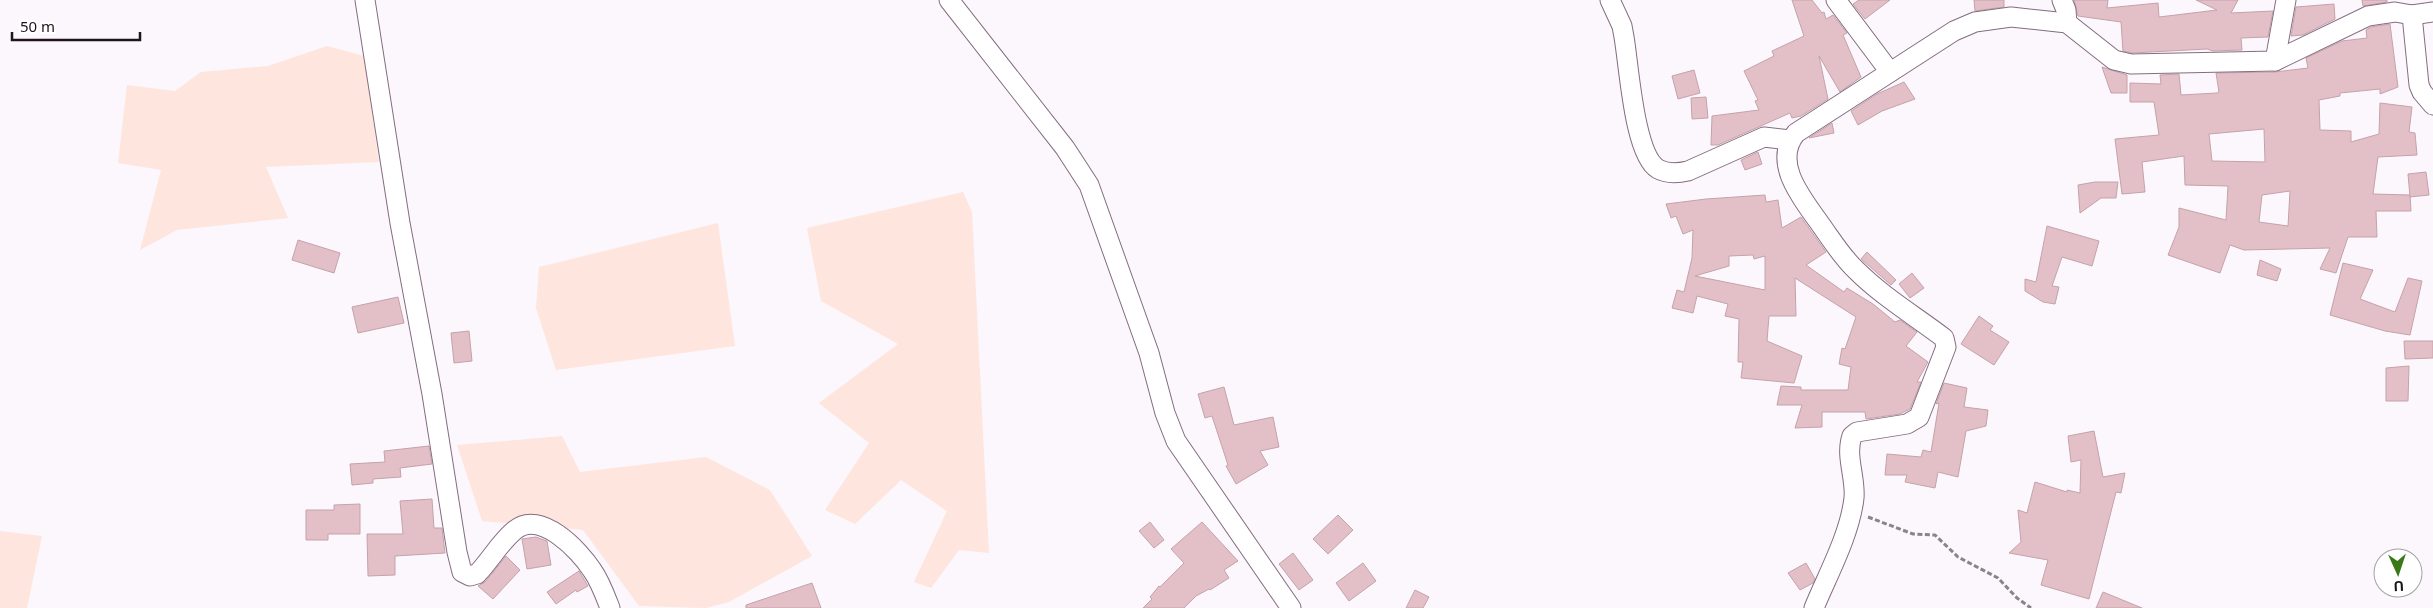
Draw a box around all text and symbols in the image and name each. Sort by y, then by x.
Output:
scale bar [12,10,140,42]
text: 50 m [20,16,55,36]
north arrow [2373,548,2423,598]
text: U [2393,577,2404,596]

